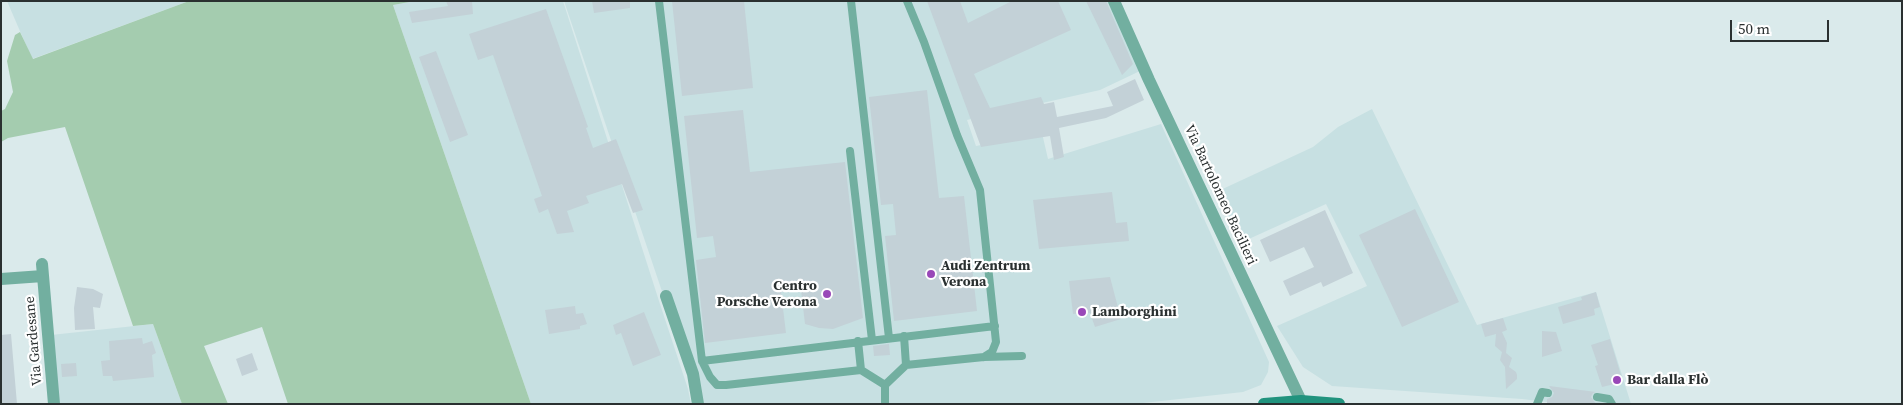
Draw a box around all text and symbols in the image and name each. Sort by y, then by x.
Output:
scale bar [1733,10,1832,42]
text: 50 m [1738,18,1770,39]
street label: Via Bartolomeo Bacilieri [1180,122,1260,268]
place label: Audi Zentrum Verona [941,258,1031,290]
marker: Audi Zentrum Verona [925,268,937,280]
place label: Centro Porsche Verona [717,278,817,310]
marker: Centro Porsche Verona [821,288,833,300]
street label: Via Gardesane [22,296,46,386]
place label: Lamborghini [1092,304,1177,320]
marker: Lamborghini [1076,306,1088,318]
place label: Bar dalla Flò [1627,372,1708,388]
marker: Bar dalla Flò [1611,374,1623,386]

